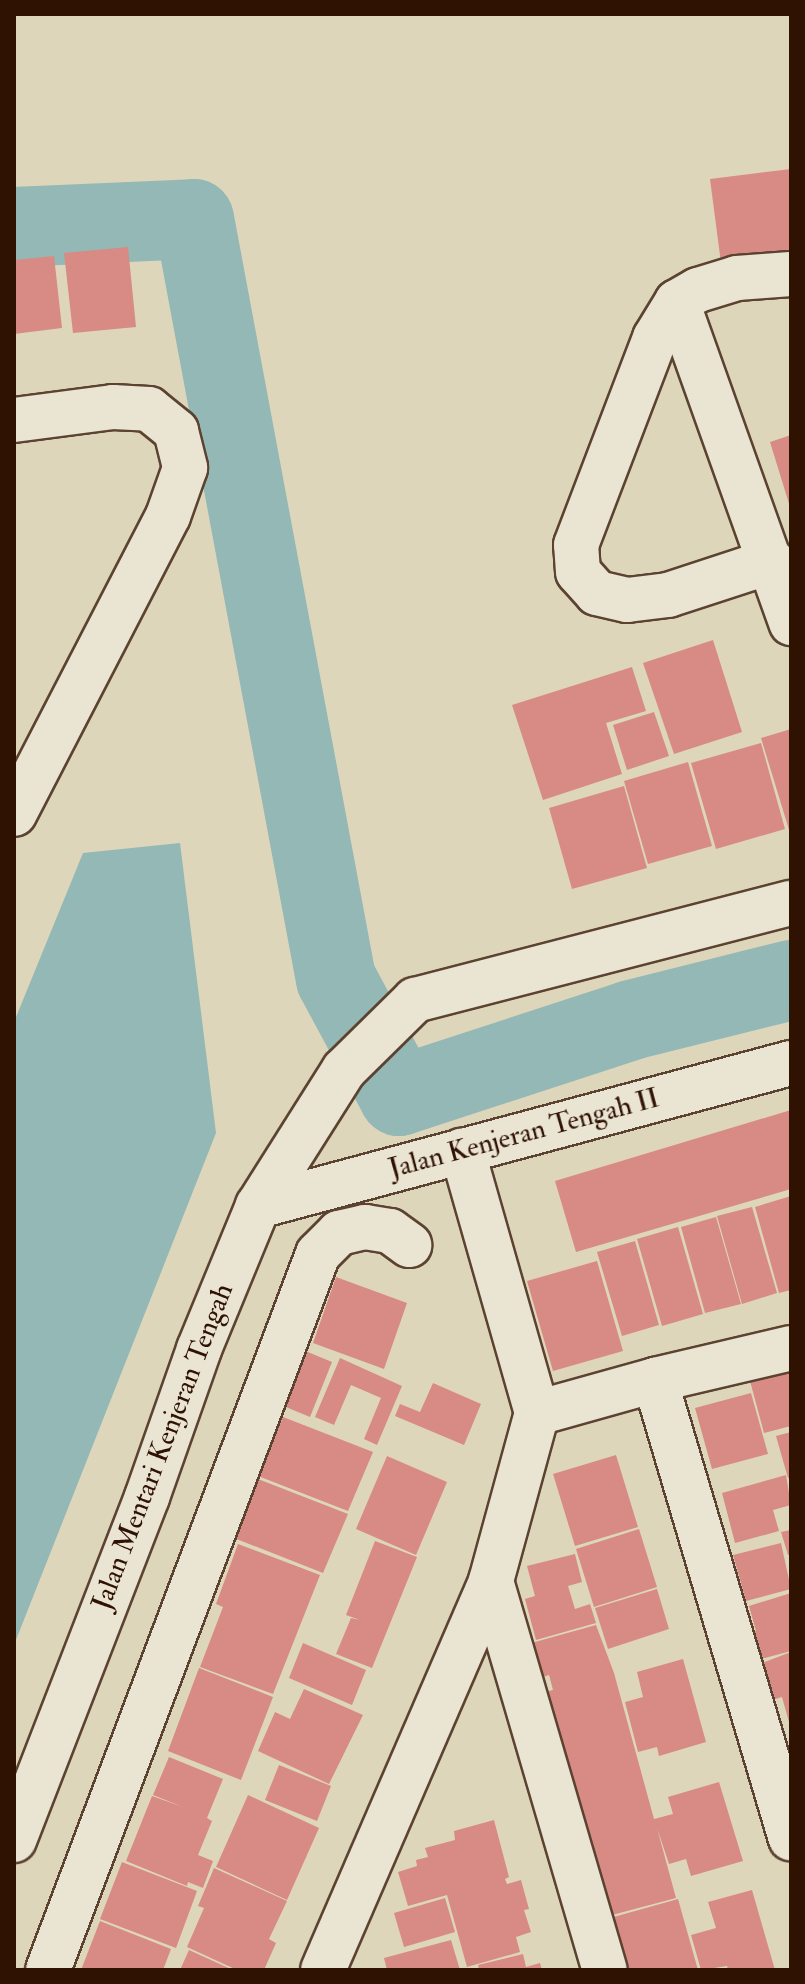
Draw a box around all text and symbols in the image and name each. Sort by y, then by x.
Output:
street label: Jalan Kenjeran Tengah II [385,1082,663,1186]
street label: Jalan Mentari Kenjeran Tengah [85,1279,241,1615]

